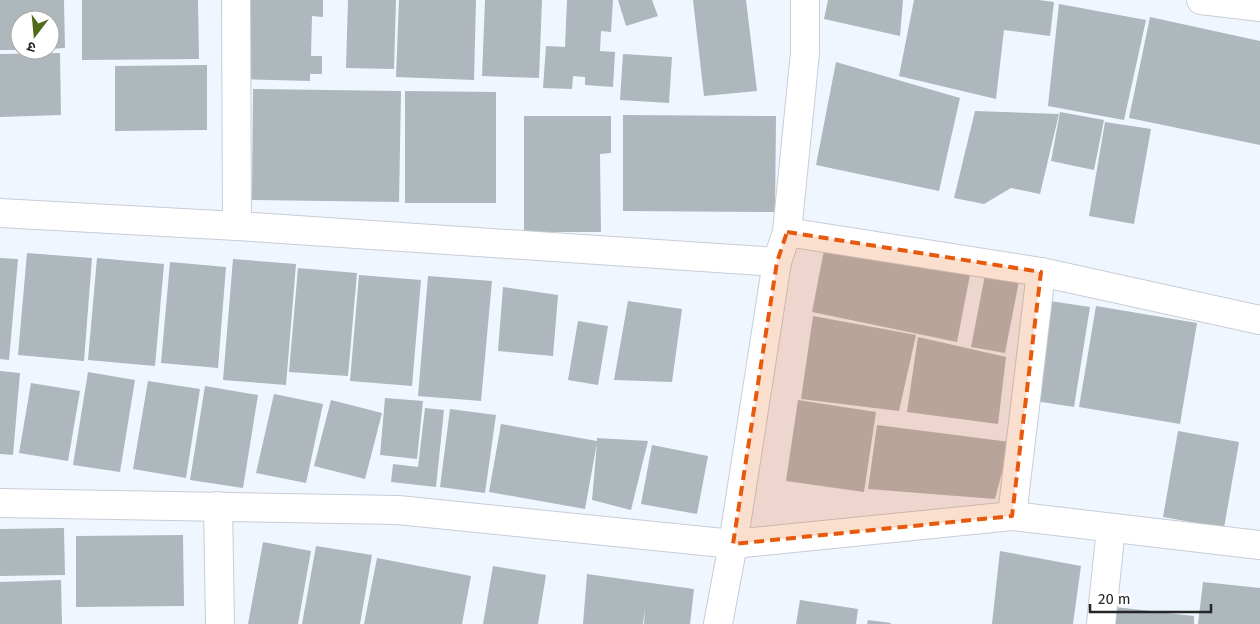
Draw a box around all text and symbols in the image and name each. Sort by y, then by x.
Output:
north arrow [10,10,60,60]
text: उ [25,37,38,56]
scale bar [1090,582,1211,614]
text: 20 m [1098,590,1131,608]

